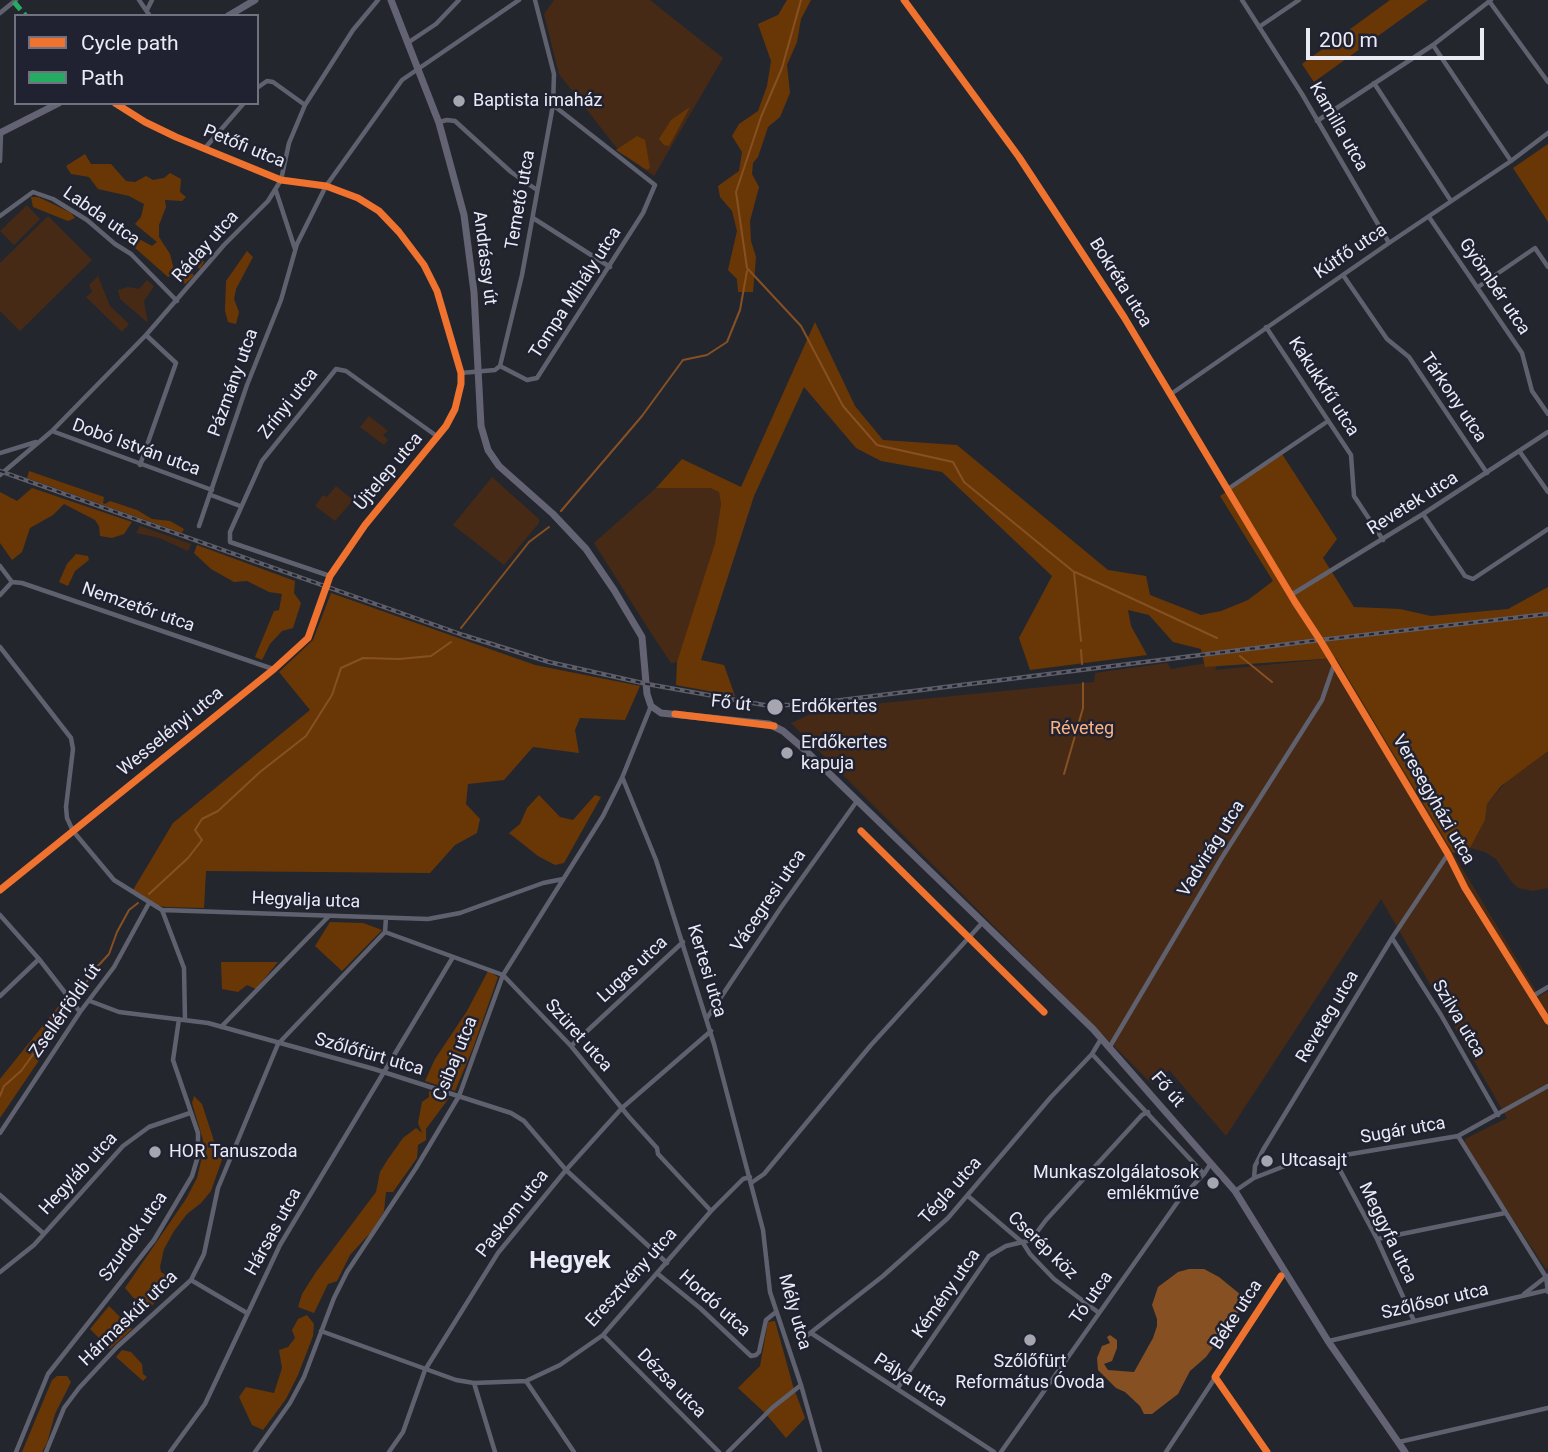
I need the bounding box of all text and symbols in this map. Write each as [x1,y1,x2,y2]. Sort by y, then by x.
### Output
legend [14,14,259,105]
scale bar [1310,14,1488,58]
text: 200 m [1319,28,1378,52]
text: Cycle path [81,31,179,55]
text: Path [81,66,124,90]
street label: Kamilla utca [1304,79,1372,175]
place label: Baptista imaház [473,90,602,112]
marker: Baptista imaház [451,93,467,109]
street label: Petőfi utca [200,121,288,173]
street label: Temető utca [502,149,540,251]
street label: Labda utca [58,183,144,251]
street label: Ráday utca [168,207,244,287]
street label: Andrássy út [468,210,500,306]
street label: Kútfő utca [1311,220,1391,284]
street label: Tompa Mihály utca [525,223,627,363]
street label: Bokréta utca [1084,234,1156,332]
street label: Gyömbér utca [1454,235,1534,339]
street label: Pázmány utca [204,326,264,440]
street label: Kakukkfű utca [1283,333,1363,441]
street label: Tárkony utca [1415,349,1491,447]
street label: Zrínyi utca [255,364,323,444]
street label: Dobó István utca [69,415,203,481]
street label: Újtelep utca [350,429,428,515]
street label: Revetek utca [1364,468,1462,540]
street label: Nemzetőr utca [79,579,197,637]
street label: Wesselényi utca [114,683,228,781]
street label: Fő út [710,691,752,717]
place label: Erdőkertes [791,696,877,718]
marker: Erdőkertes [765,697,785,717]
park label: Réveteg [1050,718,1114,740]
street label: Veresegyházi utca [1387,731,1479,869]
place label: Erdőkertes kapuja [801,732,887,774]
marker: Erdőkertes kapuja [779,745,795,761]
street label: Vadvirág utca [1174,797,1250,901]
street label: Vácegresi utca [727,846,811,956]
street label: Hegyalja utca [251,888,361,914]
street label: Kertesi utca [682,922,730,1020]
street label: Lugas utca [593,932,673,1008]
street label: Zsellérföldi út [26,960,106,1062]
street label: Reveteg utca [1292,967,1364,1067]
street label: Szilva utca [1427,976,1489,1062]
street label: Szüret utca [540,995,616,1077]
street label: Csibaj utca [429,1014,483,1104]
street label: Szőlőfürt utca [312,1029,426,1081]
street label: Fő út [1146,1068,1188,1112]
street label: Sugár utca [1359,1113,1447,1149]
street label: Hegyláb utca [35,1128,123,1220]
place label: HOR Tanuszoda [169,1141,297,1163]
marker: HOR Tanuszoda [147,1144,163,1160]
place label: Utcasajt [1281,1150,1347,1172]
street label: Tégla utca [915,1153,987,1229]
marker: Utcasajt [1259,1153,1275,1169]
place label: Munkaszolgálatosok emlékműve [1033,1162,1199,1204]
street label: Paskom utca [472,1166,554,1262]
marker: Munkaszolgálatosok emlékműve [1205,1175,1221,1191]
street label: Meggyfa utca [1353,1179,1421,1287]
street label: Hársas utca [241,1185,307,1279]
street label: Szurdok utca [95,1188,173,1286]
street label: Cserép köz [1003,1207,1081,1285]
street label: Eresztvény utca [582,1224,682,1332]
street label: Kémény utca [908,1245,986,1343]
district label: Hegyek [529,1248,611,1276]
street label: Hordó utca [674,1266,754,1342]
street label: Hármaskút utca [75,1267,183,1371]
street label: Tó utca [1066,1267,1118,1329]
street label: Mély utca [773,1272,815,1352]
street label: Béke utca [1206,1276,1268,1354]
street label: Szőlősor utca [1379,1279,1491,1325]
marker: Szőlőfürt Református Óvoda [1022,1332,1038,1348]
street label: Dézsa utca [632,1345,710,1423]
street label: Pálya utca [869,1349,951,1413]
place label: Szőlőfürt Református Óvoda [955,1351,1105,1394]

